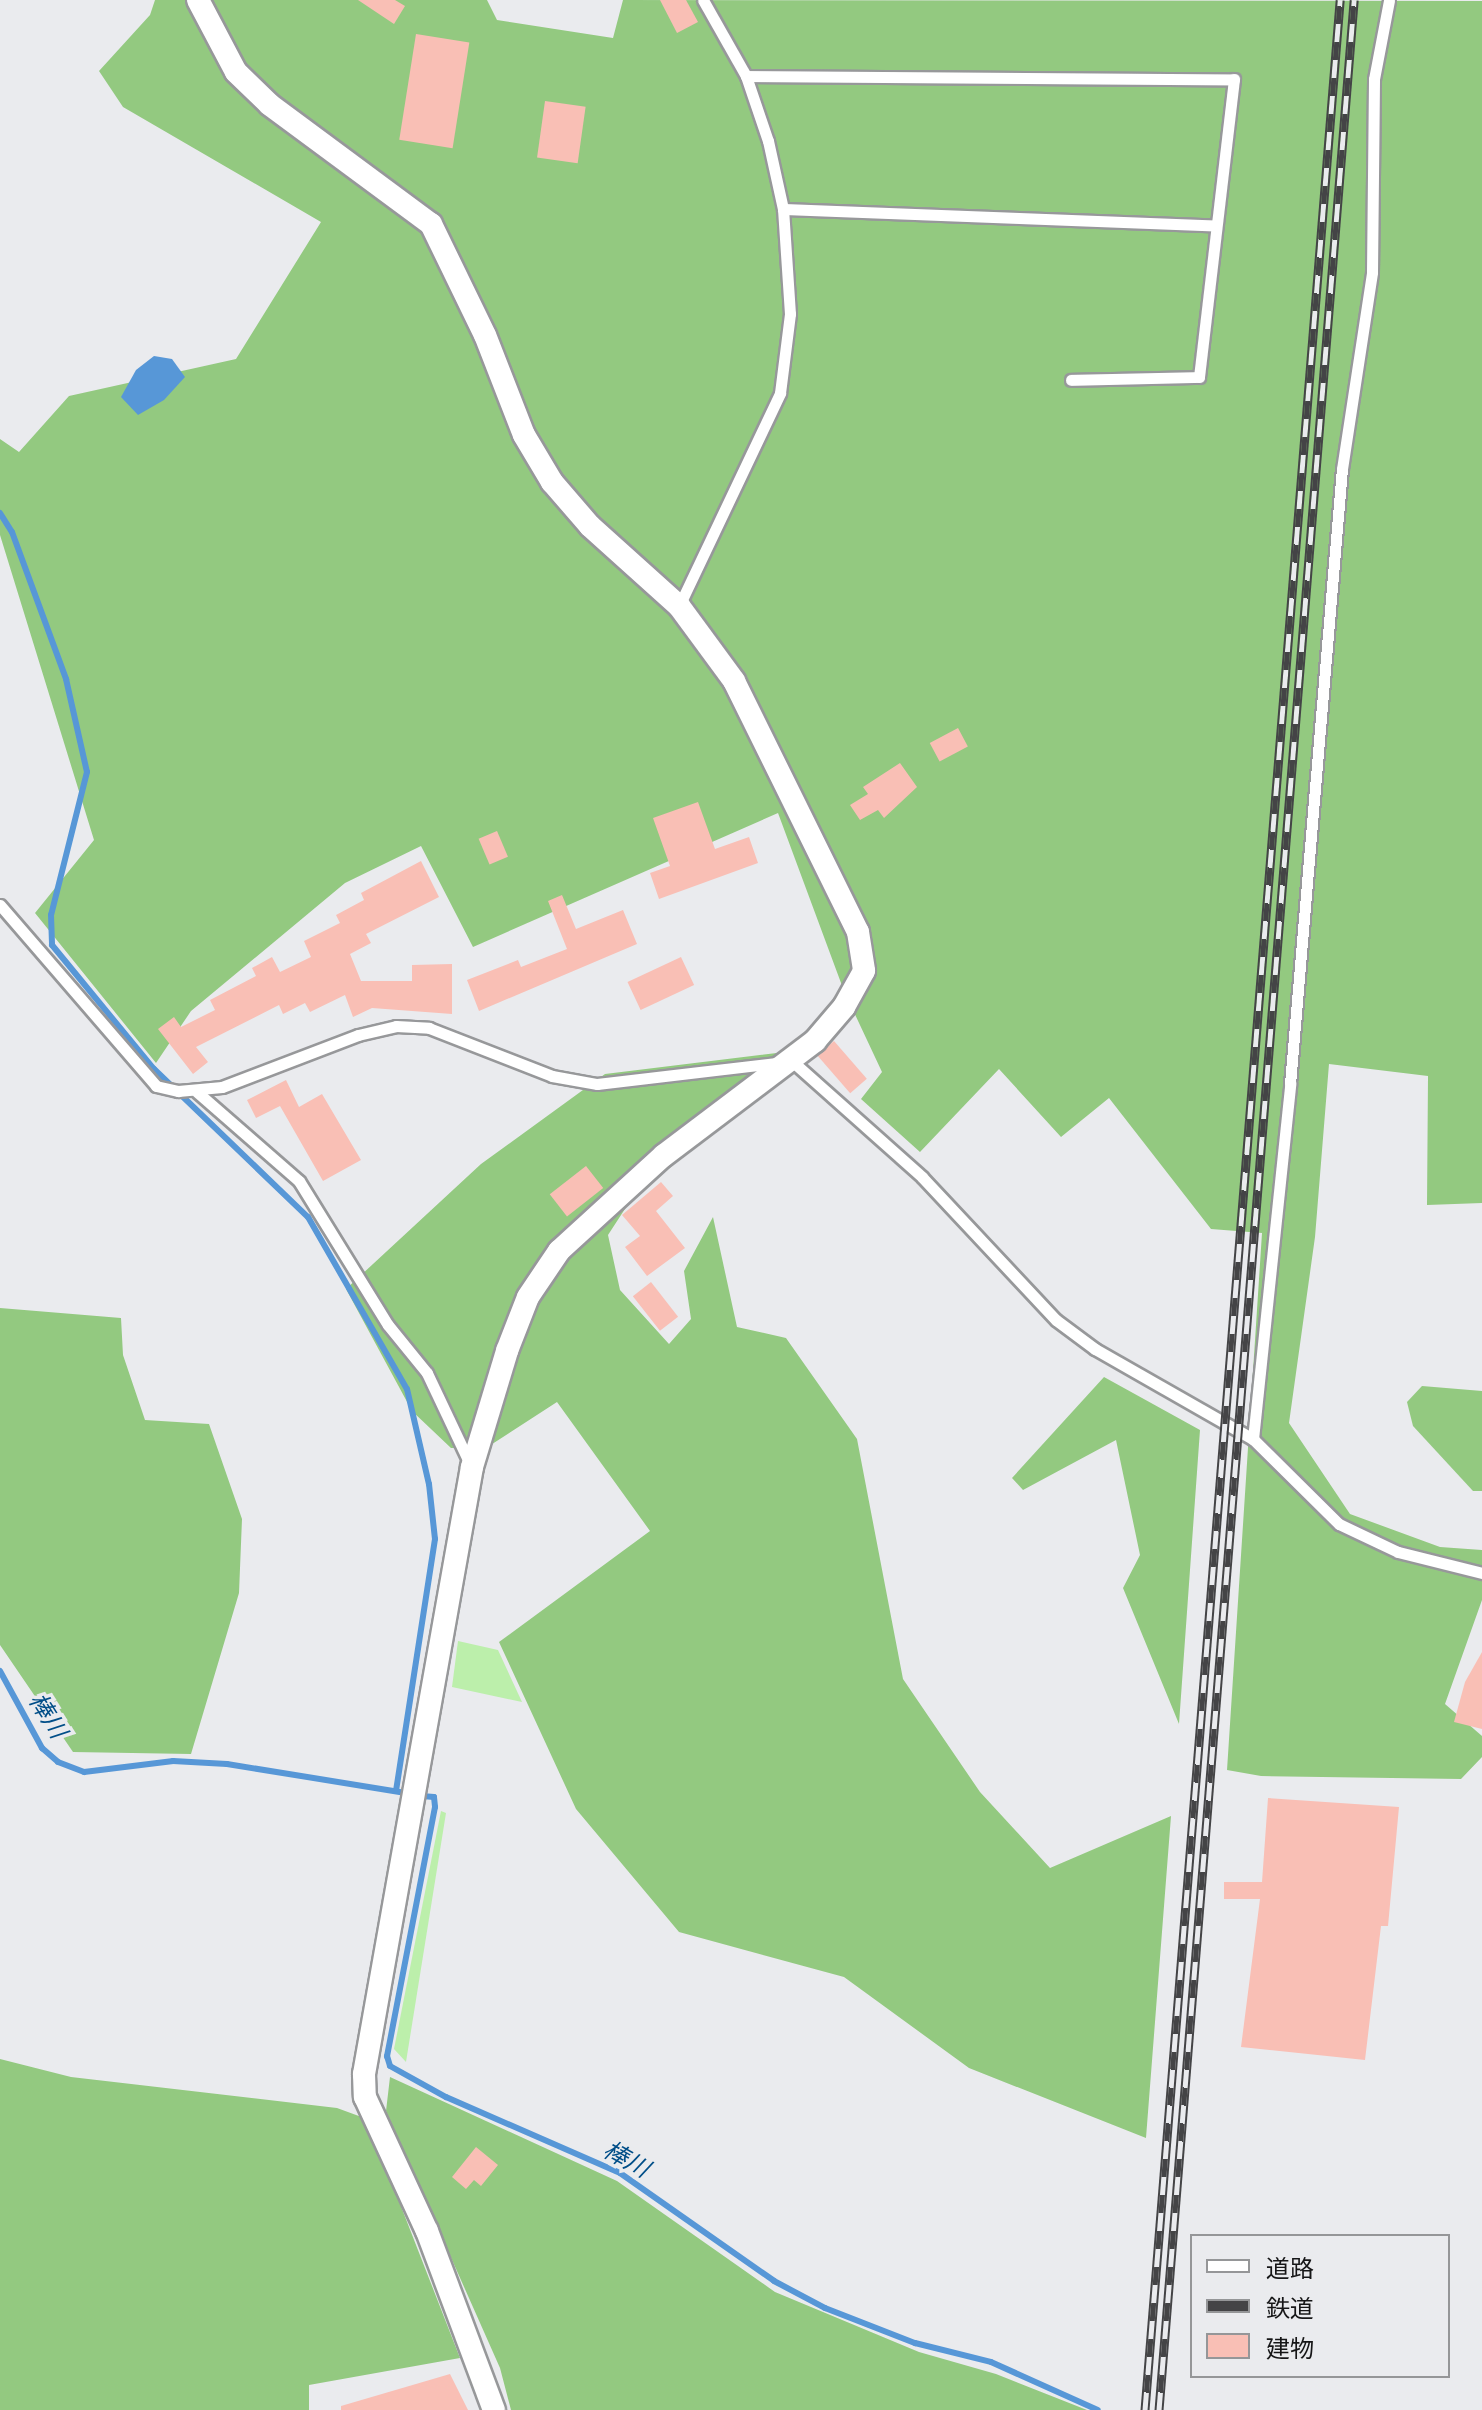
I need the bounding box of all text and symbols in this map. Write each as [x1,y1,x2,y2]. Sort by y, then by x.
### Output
water label: 棒川 [22,1688,72,1744]
water label: 棒川 [598,2136,654,2184]
legend [1190,2234,1450,2378]
text: 道路 [1266,2255,1314,2283]
text: 鉄道 [1266,2295,1314,2323]
text: 建物 [1266,2335,1314,2363]

